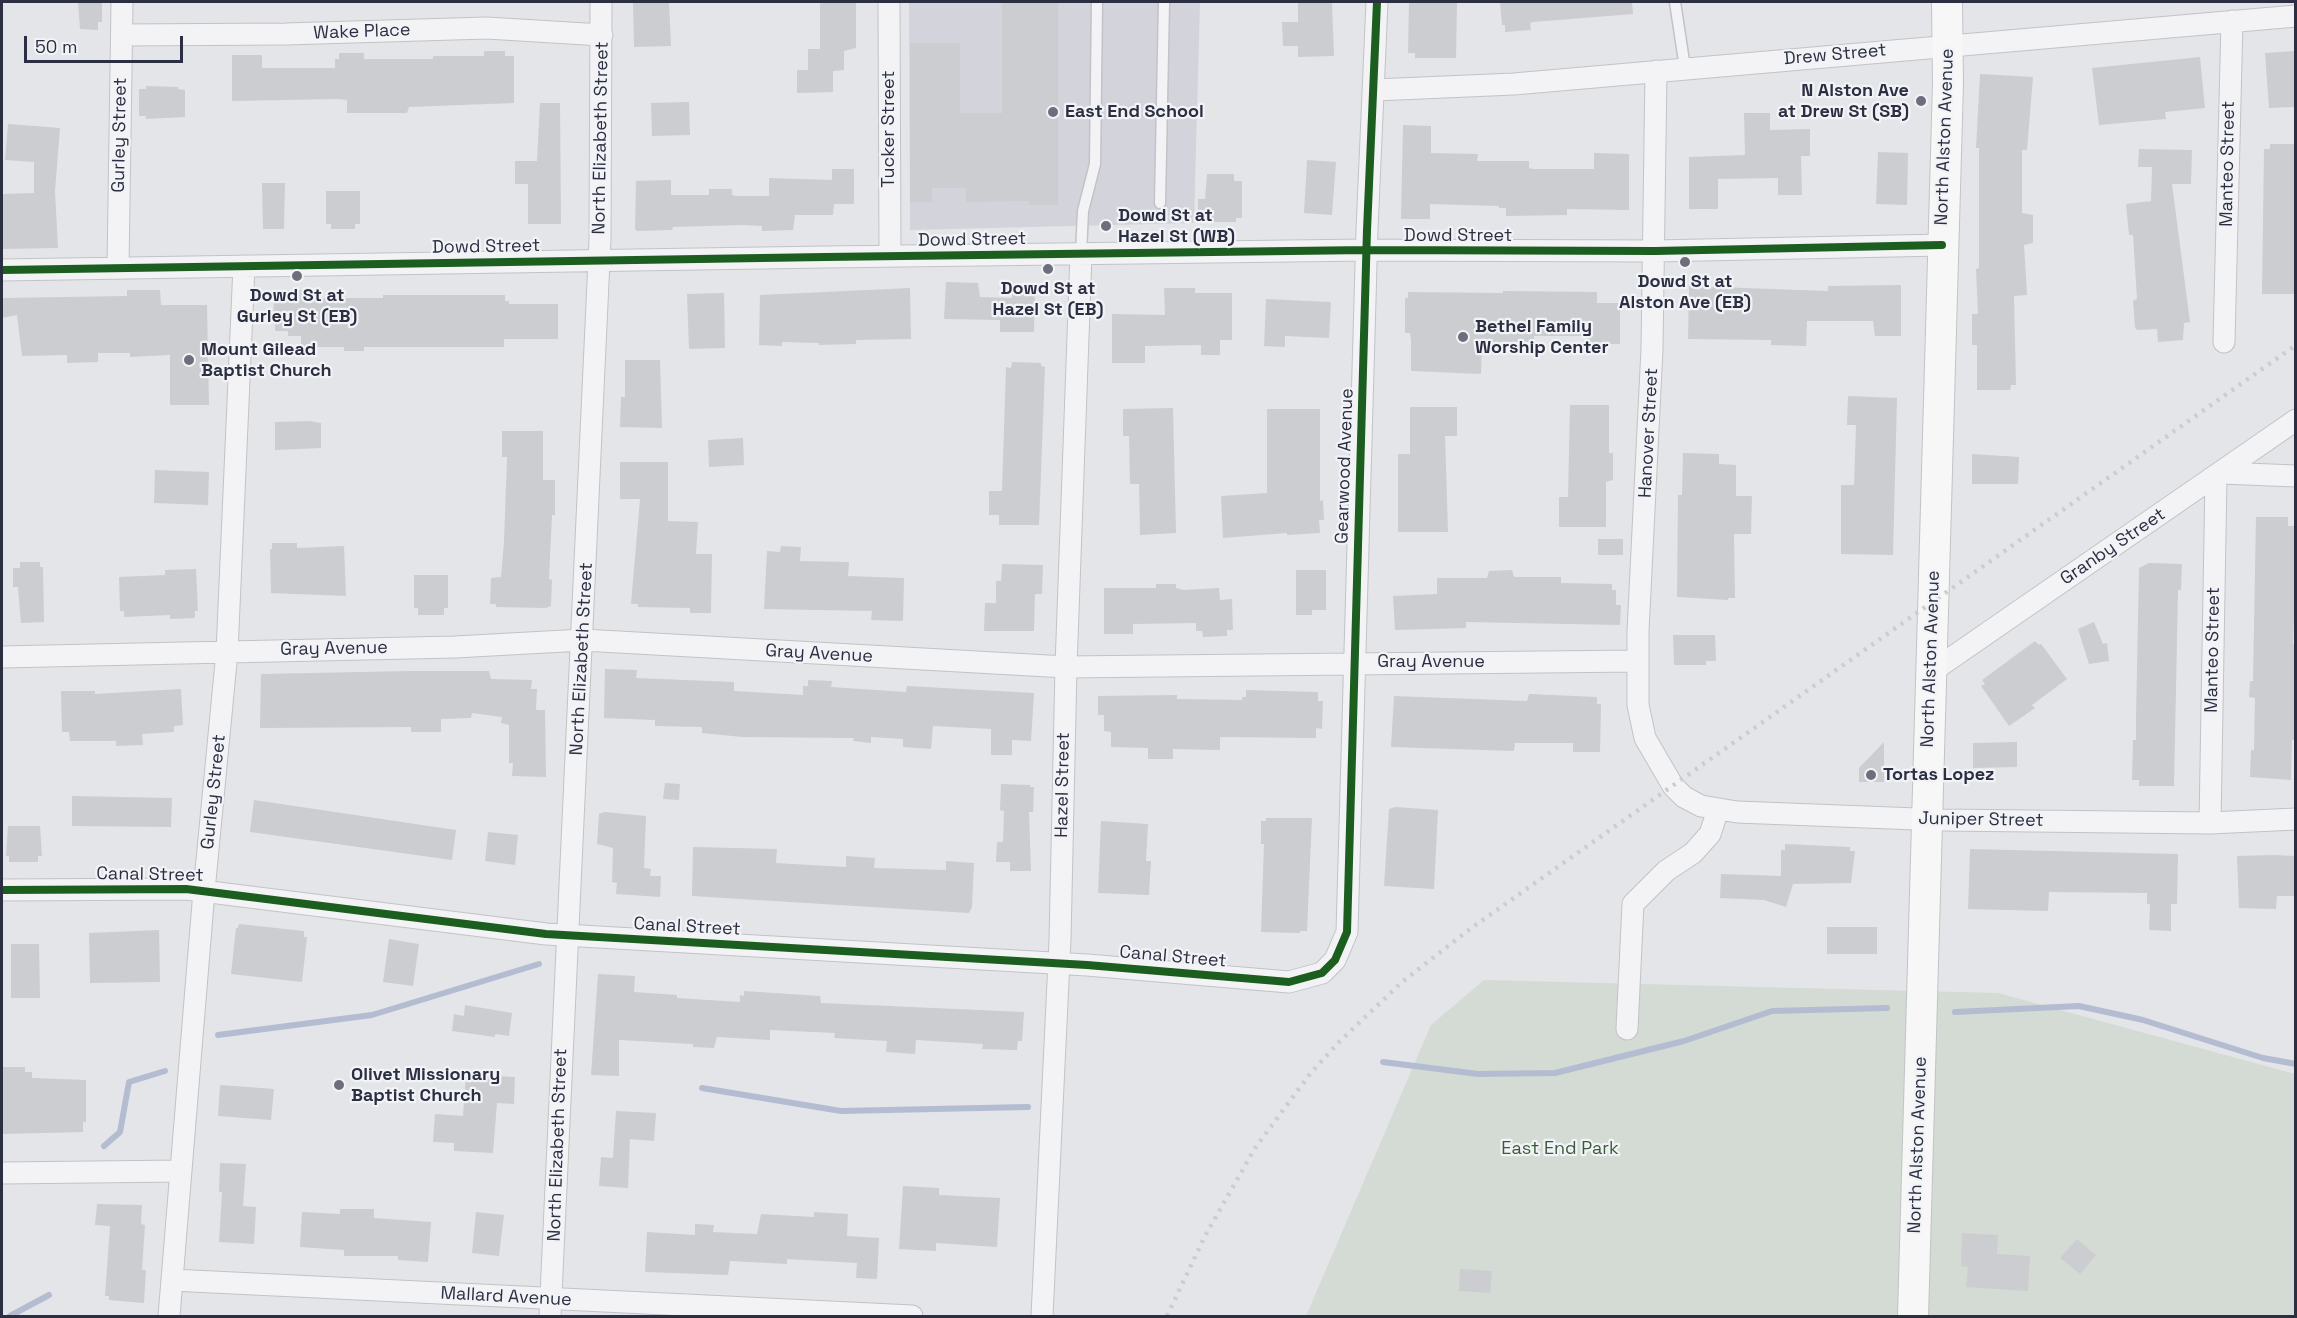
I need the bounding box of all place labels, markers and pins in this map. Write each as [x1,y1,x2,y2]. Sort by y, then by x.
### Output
place label: N Alston Ave at Drew St (SB) [1778,80,1909,122]
marker: N Alston Ave at Drew St (SB) [1914,94,1928,108]
place label: East End School [1065,101,1204,123]
marker: East End School [1046,105,1060,119]
place label: Dowd St at Hazel St (WB) [1118,205,1235,248]
marker: Dowd St at Hazel St (WB) [1099,219,1113,233]
marker: Dowd St at Alston Ave (EB) [1678,255,1692,269]
marker: Dowd St at Hazel St (EB) [1041,262,1055,276]
marker: Dowd St at Gurley St (EB) [290,269,304,283]
place label: Dowd St at Alston Ave (EB) [1619,271,1751,314]
place label: Dowd St at Hazel St (EB) [993,278,1103,320]
place label: Dowd St at Gurley St (EB) [237,285,357,328]
place label: Bethel Family Worship Center [1475,316,1609,358]
marker: Bethel Family Worship Center [1456,330,1470,344]
place label: Mount Gilead Baptist Church [201,339,332,382]
marker: Mount Gilead Baptist Church [182,353,196,367]
place label: Tortas Lopez [1883,764,1994,786]
marker: Tortas Lopez [1864,768,1878,782]
place label: Olivet Missionary Baptist Church [351,1064,500,1106]
marker: Olivet Missionary Baptist Church [332,1078,346,1092]

